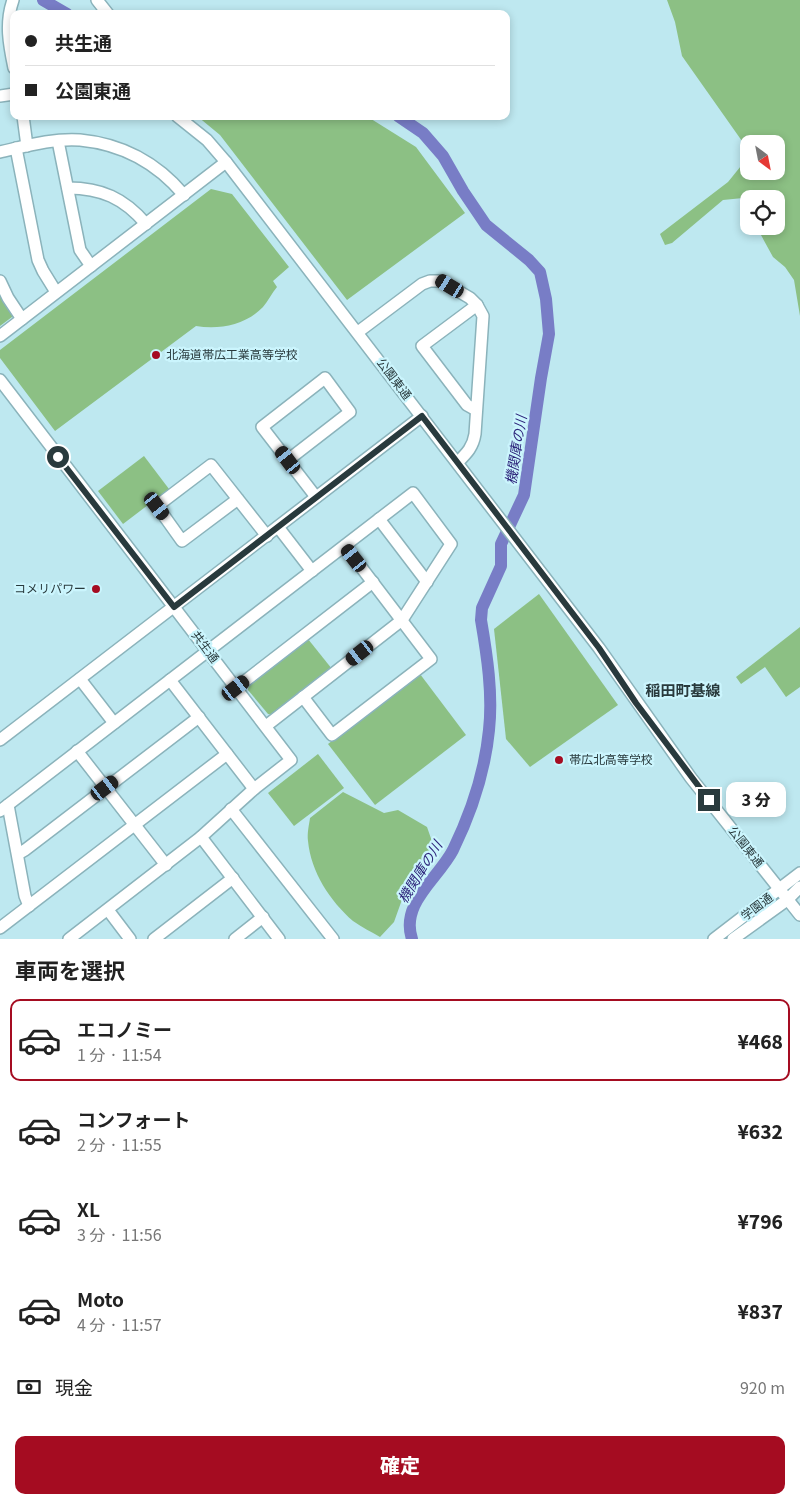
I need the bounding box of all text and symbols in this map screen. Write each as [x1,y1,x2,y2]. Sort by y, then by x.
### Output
text: 共生通 [55,28,112,55]
text: 公園東通 [55,76,131,103]
north arrow [740,135,785,180]
map controls [740,135,785,235]
button: locate [740,190,785,235]
car [433,272,466,300]
place label: 北海道帯広工業高等学校 [166,345,298,362]
marker: 北海道帯広工業高等学校 [150,349,162,361]
street label: 公園東通 [374,354,416,402]
water label: 機関庫の川 [500,412,531,486]
car [272,444,303,476]
route start [47,446,69,468]
car [141,490,172,522]
car [338,542,369,574]
place label: コメリパワー [14,579,86,596]
marker: コメリパワー [90,583,102,595]
street label: 共生通 [189,627,224,666]
car [343,638,376,668]
car [219,673,252,703]
district label: 稲田町基線 [645,679,721,700]
place label: 帯広北高等学校 [569,750,653,767]
marker: 帯広北高等学校 [553,754,565,766]
car [88,773,121,803]
callout: 3 分 [726,782,786,818]
text: 3 分 [741,787,771,811]
route end [698,789,720,811]
street label: 公園東通 [726,822,769,870]
water label: 機関庫の川 [392,835,447,906]
street label: 学園通 [737,888,776,923]
text: 車両を選択 [15,953,125,985]
text: エコノミー [77,1015,172,1042]
icon: car [17,1018,62,1063]
text: ¥468 [737,1027,783,1054]
text: 1 分 · 11:54 [77,1042,162,1066]
text: コンフォート [77,1105,190,1132]
icon: car [17,1108,62,1153]
text: ¥632 [737,1117,783,1144]
text: 2 分 · 11:55 [77,1132,162,1156]
text: XL [77,1195,100,1222]
icon: car [17,1198,62,1243]
text: ¥796 [737,1207,783,1234]
text: 3 分 · 11:56 [77,1222,162,1246]
text: Moto [77,1285,124,1312]
icon: car [17,1288,62,1333]
text: ¥837 [737,1297,783,1324]
text: 4 分 · 11:57 [77,1312,162,1336]
icon: cash [15,1373,43,1401]
text: 現金 [55,1373,93,1400]
text: 920 m [740,1375,785,1399]
button: 確定 [15,1436,785,1494]

